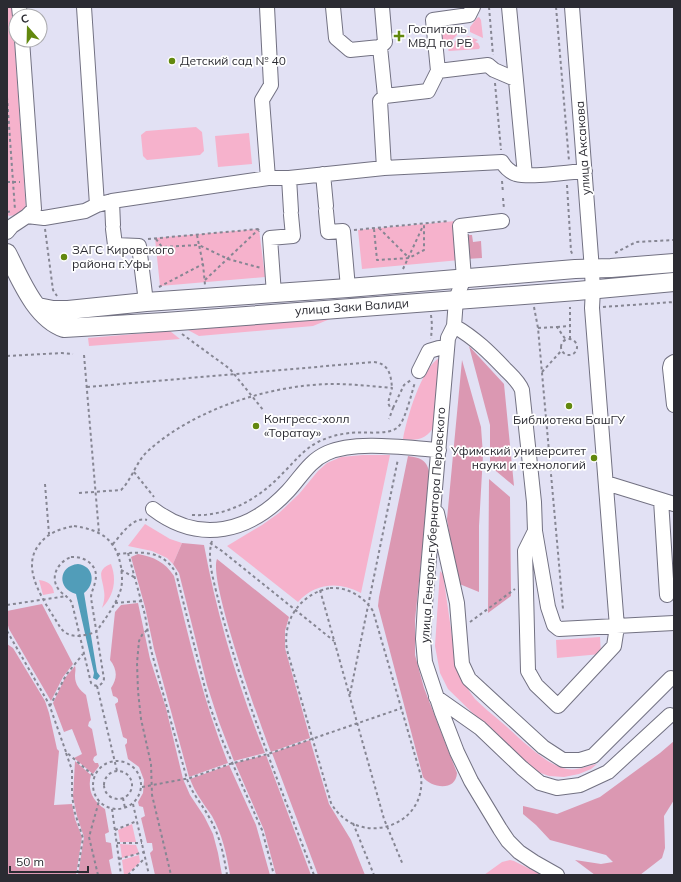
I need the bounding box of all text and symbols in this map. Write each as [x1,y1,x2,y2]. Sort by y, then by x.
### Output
north arrow [8,8,48,48]
text: С [19,11,31,26]
place label: Госпиталь МВД по РБ [408,21,472,50]
marker: Госпиталь МВД по РБ [393,30,405,42]
place label: Детский сад № 40 [180,53,286,68]
marker: Детский сад № 40 [167,56,177,66]
street label: улица Аксакова [572,101,593,196]
place label: ЗАГС Кировского района г.Уфы [72,242,174,271]
marker: ЗАГС Кировского района г.Уфы [59,252,69,262]
street label: улица Заки Валиди [295,295,409,318]
marker: Библиотека БашГУ [564,401,574,411]
street label: улица Генерал-губернатора Перовского [417,406,448,644]
place label: Конгресс-холл «Торатау» [264,411,350,440]
place label: Библиотека БашГУ [513,412,625,427]
marker: Конгресс-холл «Торатау» [251,421,261,431]
place label: Уфимский университет науки и технологий [450,443,587,472]
marker: Уфимский университет науки и технологий [589,453,599,463]
scale bar [10,848,88,874]
text: 50 m [16,854,44,869]

